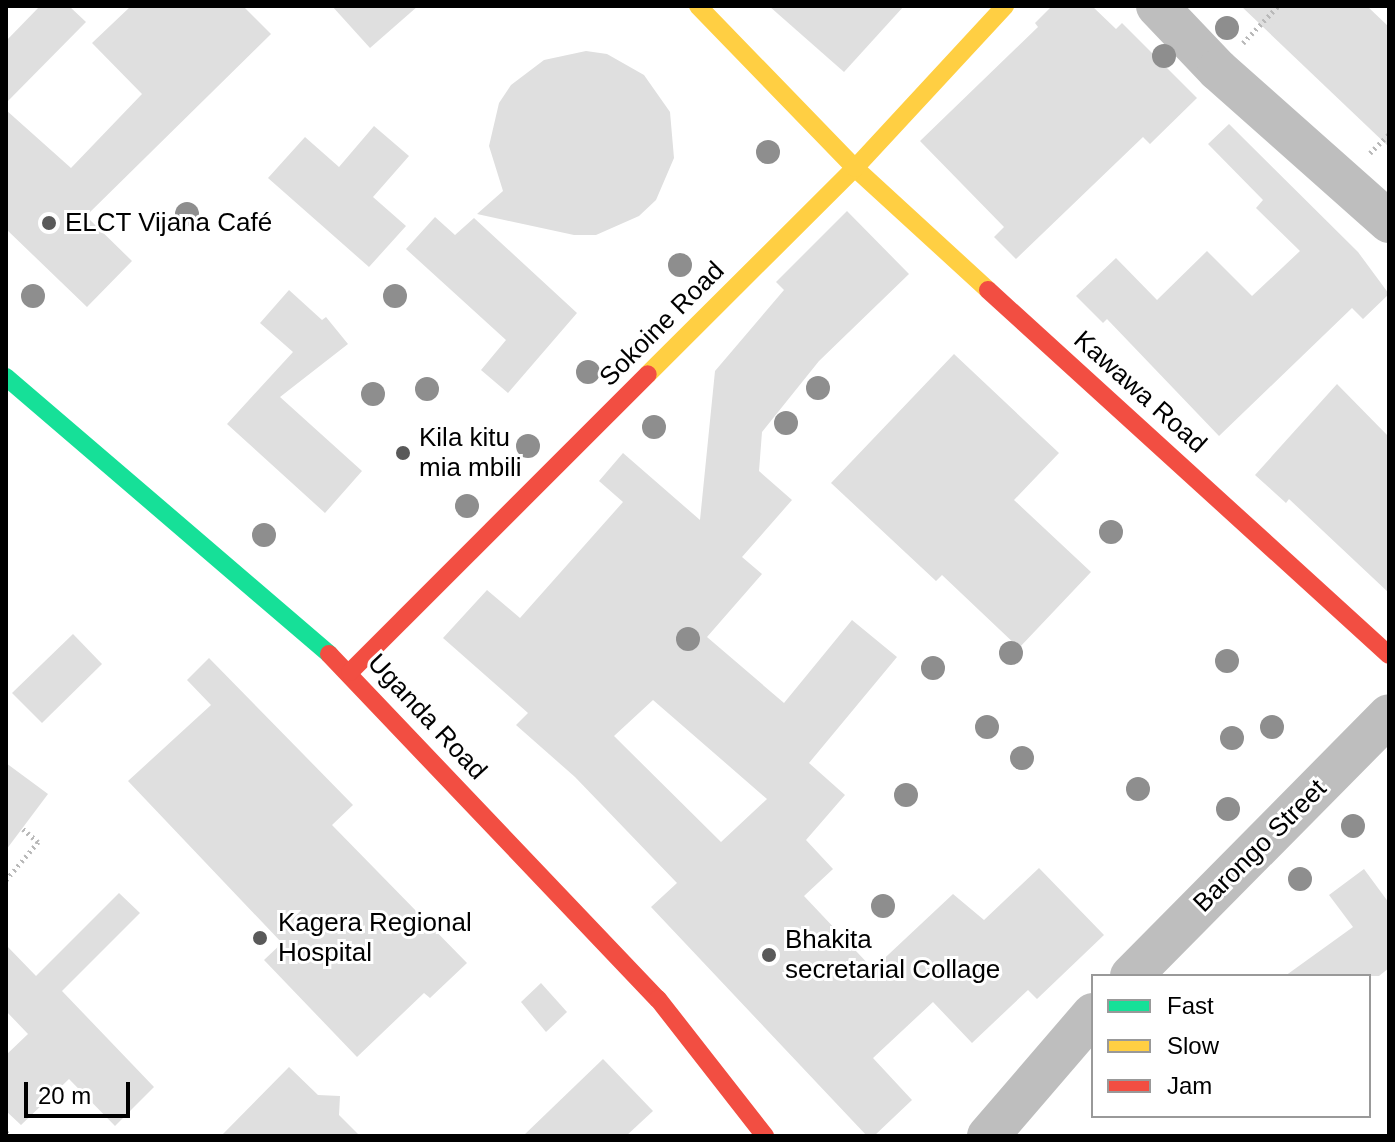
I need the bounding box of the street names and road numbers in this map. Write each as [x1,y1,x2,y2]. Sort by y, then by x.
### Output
street label: Sokoine Road [593,255,731,393]
street label: Kawawa Road [1067,324,1213,460]
street label: Uganda Road [361,648,493,786]
street label: Barongo Street [1187,773,1333,919]

